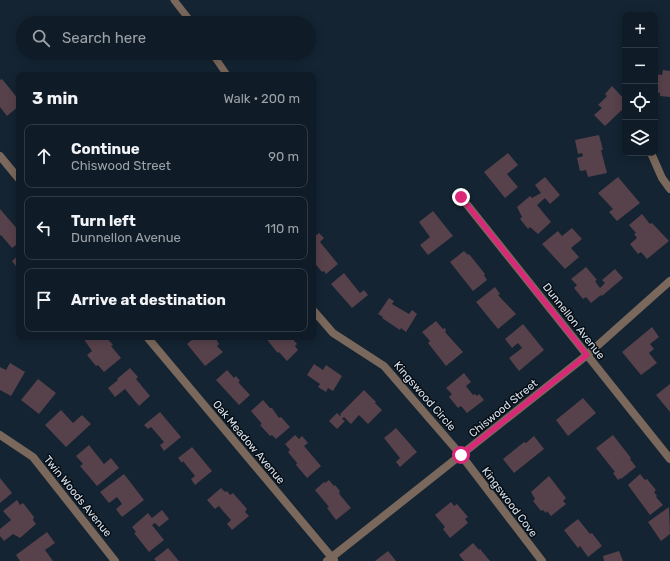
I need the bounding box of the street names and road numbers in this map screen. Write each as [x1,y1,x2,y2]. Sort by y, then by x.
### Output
street label: Dunnellon Avenue [540,281,607,362]
street label: Kingswood Circle [391,359,458,434]
street label: Chiswood Street [466,376,541,440]
street label: Oak Meadow Avenue [210,398,287,487]
street label: Twin Woods Avenue [41,453,114,539]
street label: Kingswood Cove [479,465,540,540]

